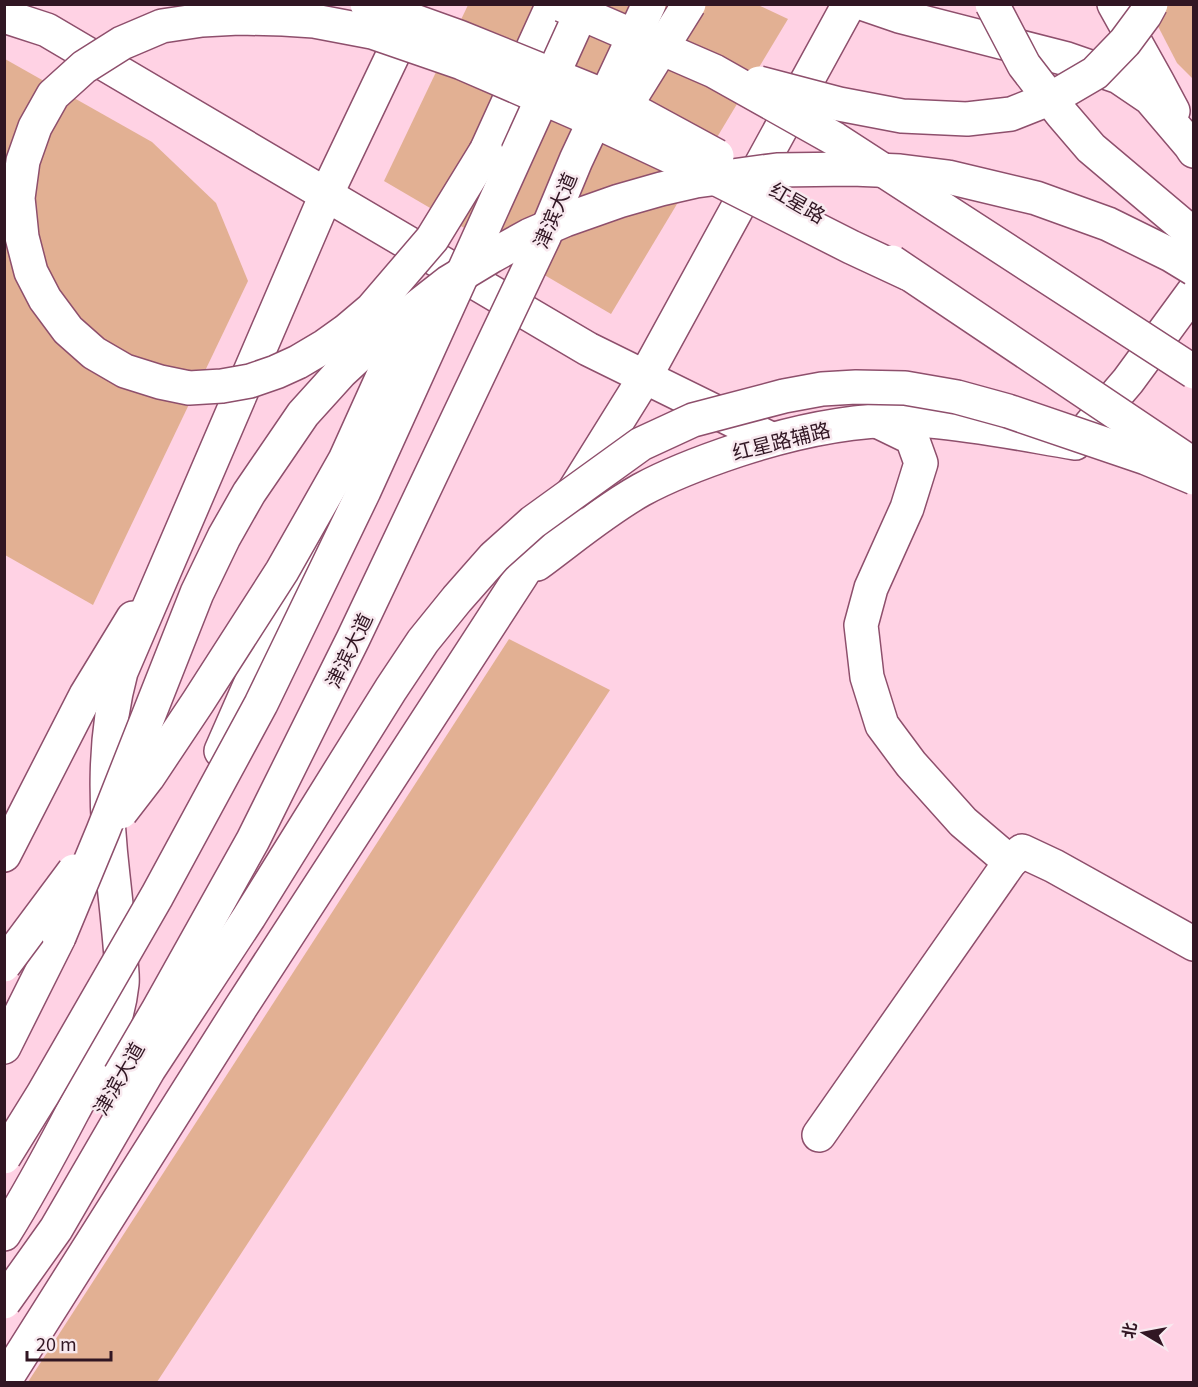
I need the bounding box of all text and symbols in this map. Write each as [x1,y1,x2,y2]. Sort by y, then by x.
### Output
street label: 津滨大道 [525,168,583,252]
street label: 红星路 [765,174,831,230]
street label: 红星路辅路 [729,414,833,466]
street label: 津滨大道 [317,608,379,692]
street label: 津滨大道 [85,1036,151,1120]
north arrow [1114,1303,1174,1363]
text: 北 [1115,1320,1141,1340]
scale bar [27,1324,111,1362]
text: 20 m [36,1330,77,1356]

